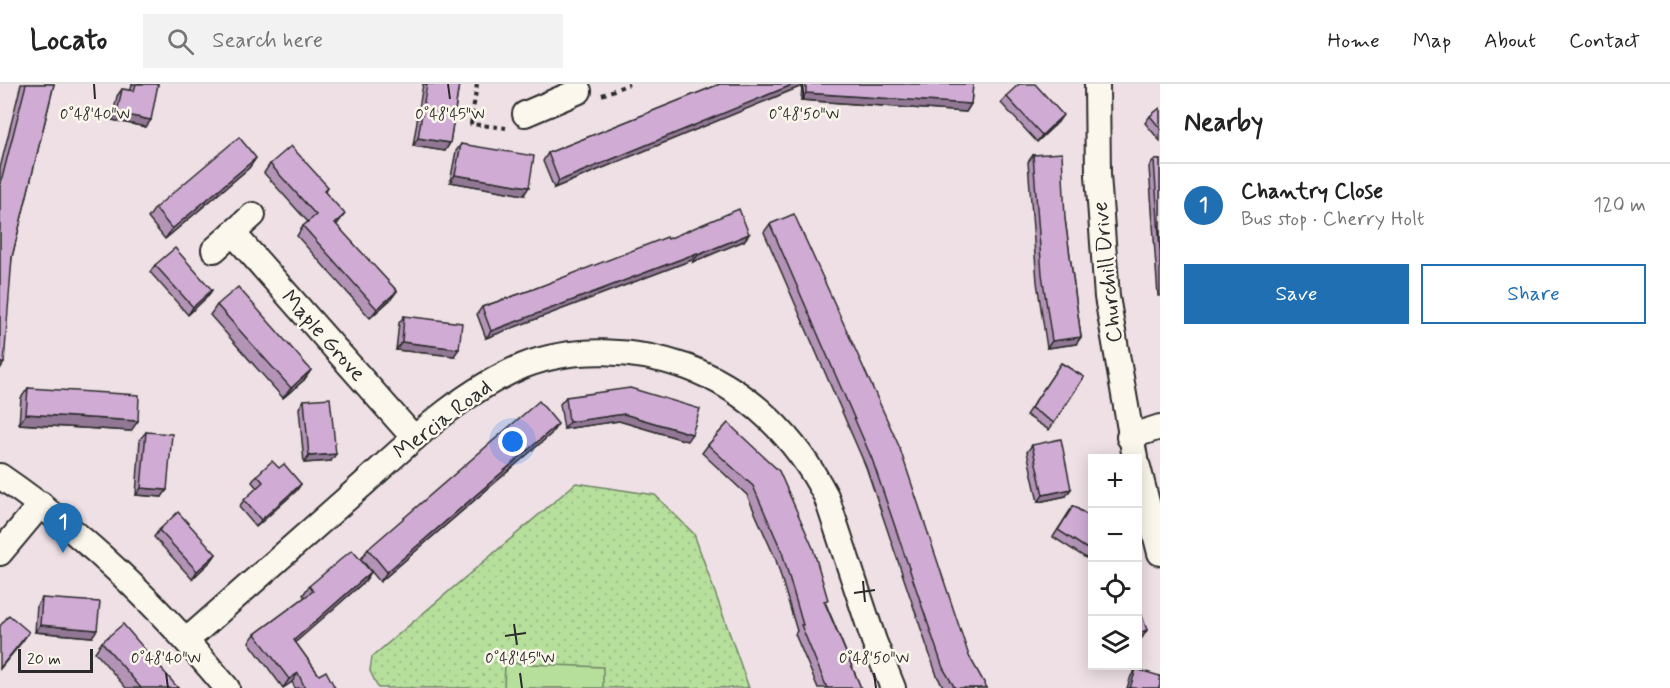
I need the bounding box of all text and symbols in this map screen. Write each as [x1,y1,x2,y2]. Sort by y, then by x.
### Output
search box [143,14,563,68]
text: Locato [30,23,107,60]
icon: search [164,25,197,58]
text: Search here [212,27,323,55]
text: Home [1328,27,1380,55]
text: Map [1413,27,1451,55]
text: About [1484,27,1536,55]
text: Contact [1569,27,1640,55]
text: 0°48'40"W [60,105,130,125]
text: 0°48'45"W [415,105,485,125]
text: 0°48'50"W [769,105,839,125]
text: Nearby [1184,106,1263,140]
text: Chantry Close [1241,178,1383,206]
text: 1 [1199,192,1208,219]
text: 120 m [1593,192,1646,219]
street label: Churchill Drive [1087,200,1129,344]
text: Bus stop · Cherry Holt [1241,206,1424,233]
button: Save [1184,264,1409,324]
button: Share [1421,264,1646,324]
street label: Maple Grove [275,284,371,388]
street label: Mercia Road [388,374,498,466]
your location [498,427,527,456]
map controls [1088,454,1142,670]
button: + [1088,454,1142,508]
pin: 1 [44,504,82,553]
button: − [1088,508,1142,562]
button: locate [1088,562,1142,616]
button: layers [1088,616,1142,670]
scale bar [18,646,93,674]
text: 20 m [27,649,61,670]
text: 0°48'40"W [131,649,201,669]
text: 0°48'45"W [485,649,555,669]
text: 0°48'50"W [839,649,909,669]

